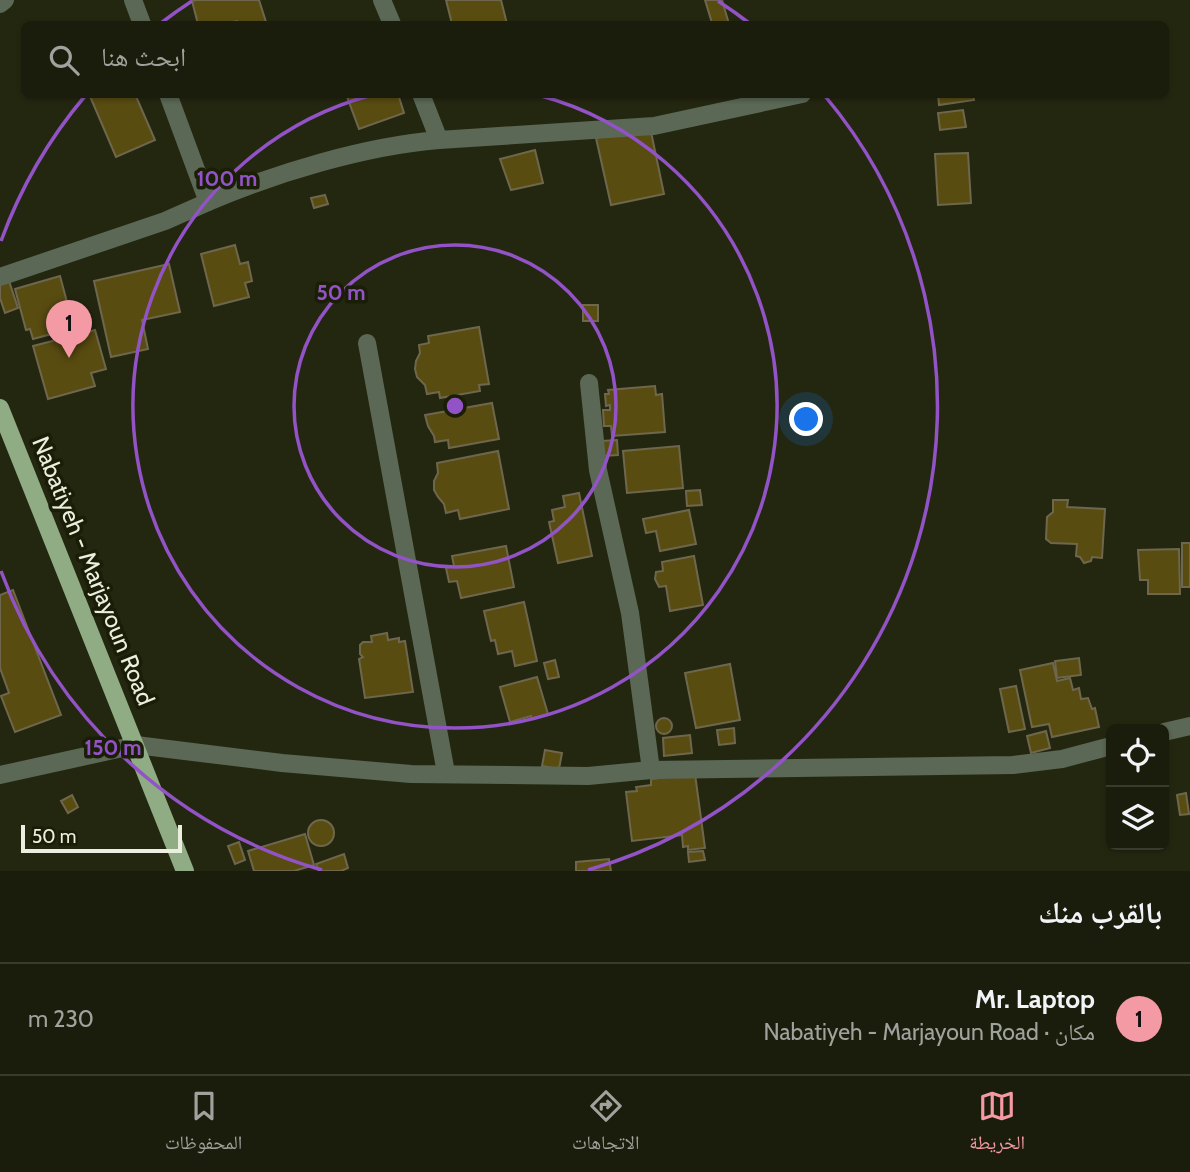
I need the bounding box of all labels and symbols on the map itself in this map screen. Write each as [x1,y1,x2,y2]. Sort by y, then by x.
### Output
text: 100 m [197,166,257,191]
text: 50 m [316,280,366,305]
pin: 1 [46,300,92,358]
centre of rings [443,394,467,418]
your location [789,402,823,436]
street label: Nabatiyeh - Marjayoun Road [26,432,161,709]
text: 150 m [85,735,141,760]
scale bar [21,822,182,854]

